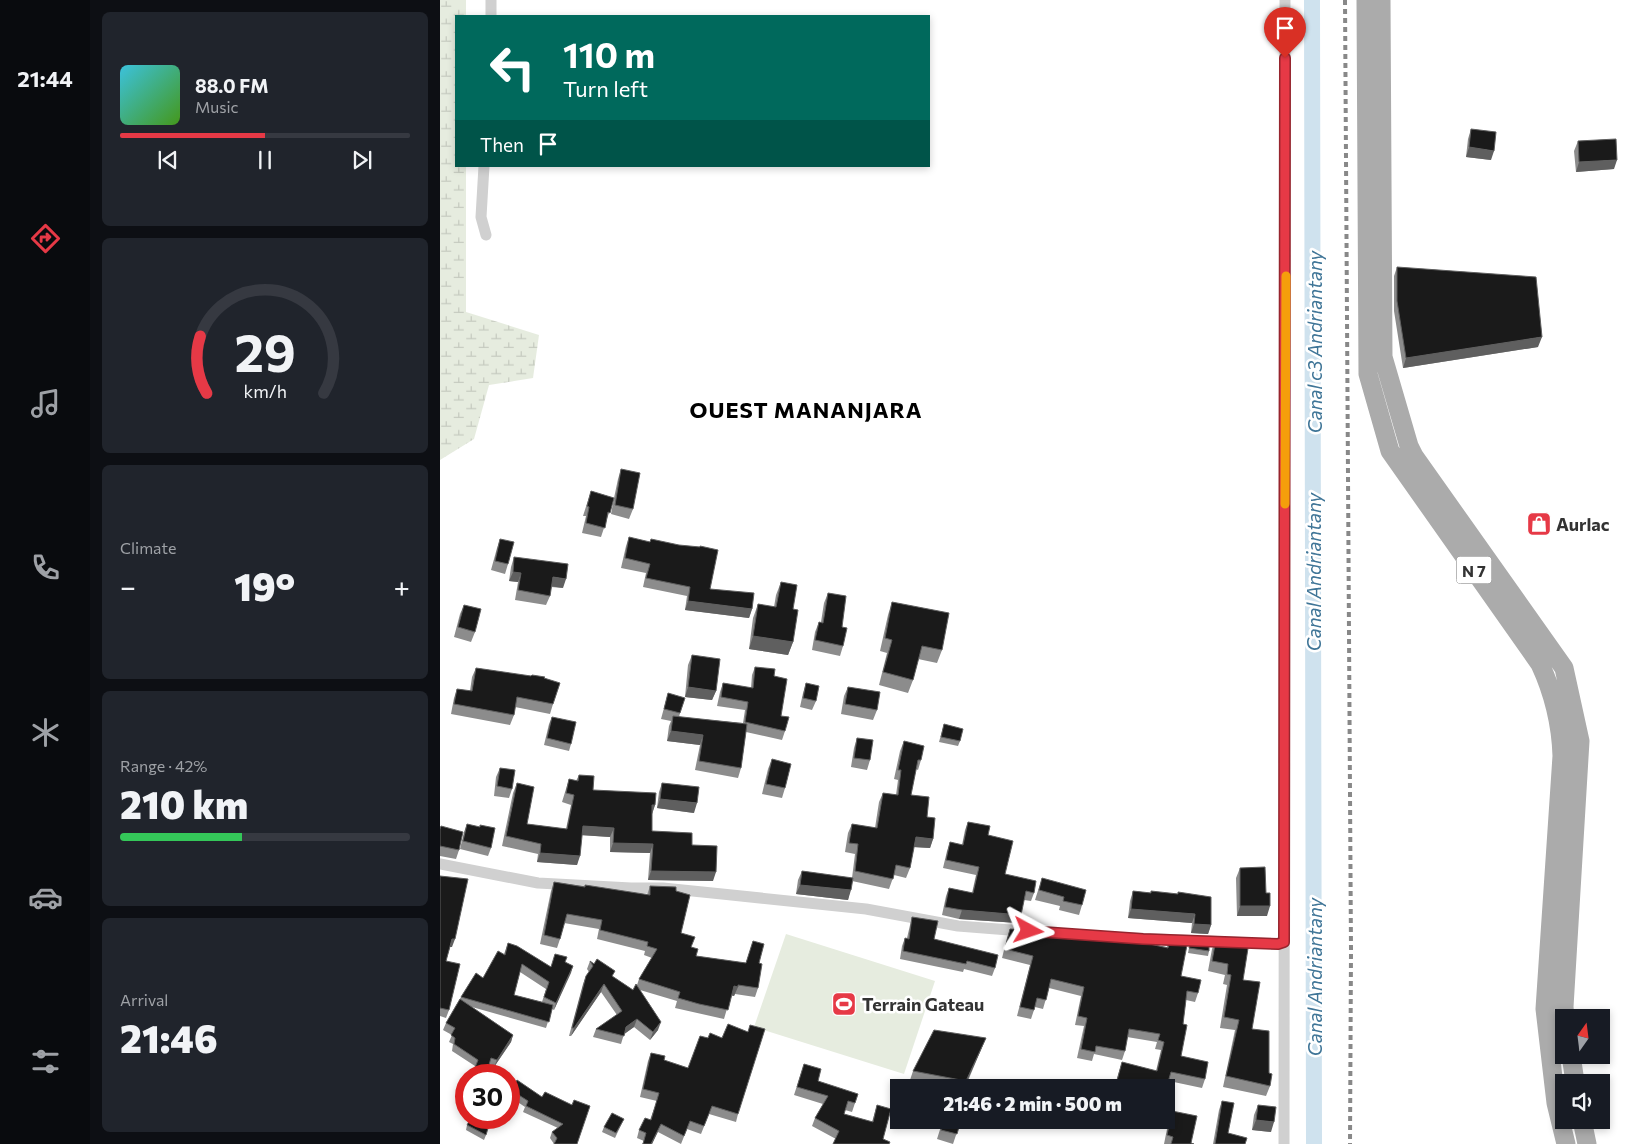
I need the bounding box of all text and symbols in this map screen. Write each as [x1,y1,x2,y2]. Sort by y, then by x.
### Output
pin [1264,7,1306,58]
icon: arrive [1271,14,1299,42]
text: 110 m [563,32,655,75]
icon: left [480,35,545,100]
text: 21:44 [17,65,73,92]
text: 88.0 FM [195,74,269,97]
text: Turn left [563,75,648,102]
text: Music [195,97,239,116]
icon: arrive [534,130,562,158]
text: Then [480,133,524,156]
icon: previous [154,146,182,174]
icon: pause [251,146,279,174]
icon: next [348,146,376,174]
icon: directions [28,221,63,256]
water label: Canal c3 Andriantany [1303,250,1326,433]
text: 29 [234,319,296,383]
text: km/h [243,380,287,402]
icon: music [28,386,63,421]
district label: OUEST MANANJARA [690,396,922,423]
water label: Canal Andriantany [1302,492,1325,651]
shop icon: Aurlac [1526,511,1552,537]
place label: Aurlac [1556,513,1610,535]
text: Climate [120,538,176,557]
icon: phone [28,550,63,585]
road number: N 7 [1456,556,1492,584]
text: 19° [234,562,295,609]
text: − [120,569,136,603]
text: + [394,569,410,603]
icon: climate [28,715,63,750]
text: Range · 42% [120,756,207,775]
text: 210 km [120,780,248,827]
icon: car [28,880,63,915]
water label: Canal Andriantany [1303,897,1326,1056]
position arrow [1002,904,1054,956]
text: Arrival [120,990,168,1009]
sports icon: Terrain Gateau [831,991,857,1017]
place label: Terrain Gateau [862,993,984,1015]
north arrow [1555,1009,1610,1064]
map controls [1555,1009,1610,1129]
text: 21:46 [120,1014,218,1061]
icon: filters [28,1044,63,1079]
speed limit sign: 30 [455,1064,520,1129]
button: sound [1555,1074,1610,1129]
text: 21:46 · 2 min · 500 m [943,1092,1122,1115]

